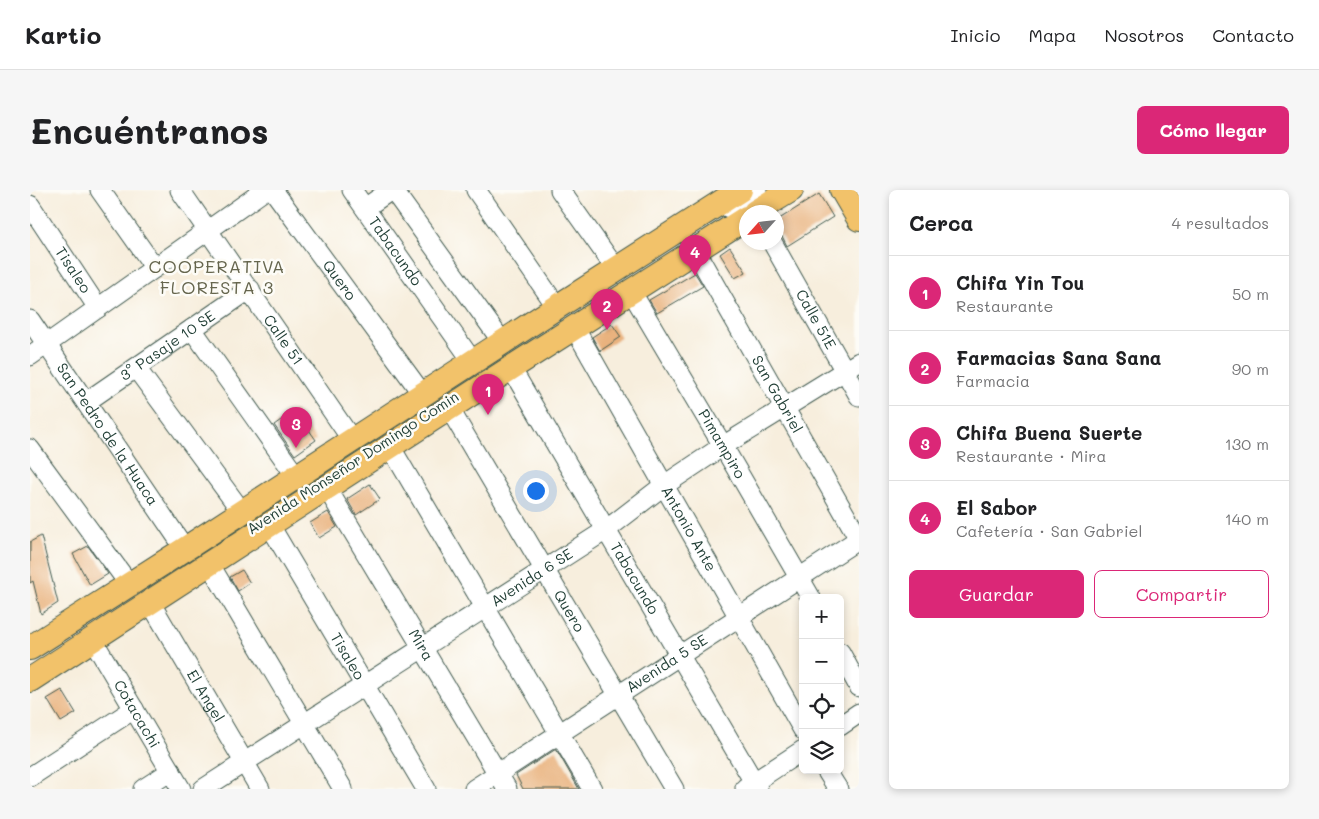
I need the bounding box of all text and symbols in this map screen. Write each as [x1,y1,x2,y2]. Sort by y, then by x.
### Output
text: Kartio [25,19,101,50]
text: Inicio [950,23,1001,47]
text: Mapa [1029,23,1076,47]
text: Nosotros [1104,23,1184,47]
text: Contacto [1212,23,1294,47]
button: Cómo llegar [1137,106,1289,154]
text: Encuéntranos [30,107,269,153]
north arrow [739,205,784,250]
text: Cerca [909,209,974,236]
street label: Tabacundo [365,212,427,289]
text: 4 resultados [1172,212,1269,233]
pin: 4 [679,235,711,276]
street label: Tisaleo [51,243,96,297]
district label: COOPERATIVA FLORESTA 3 [149,254,285,299]
street label: Quero [318,255,362,304]
text: Chifa Yin Tou [956,270,1084,295]
text: 1 [921,283,929,304]
text: 50 m [1232,283,1269,304]
street label: Calle 51E [792,285,842,353]
pin: 2 [591,289,623,330]
text: Restaurante [956,295,1054,316]
street label: 3° Pasaje 10 SE [115,305,219,385]
street label: Calle 51 [260,310,308,369]
text: Farmacias Sana Sana [956,345,1161,370]
street label: San Gabriel [748,351,808,436]
street label: San Pedro de la Huaca [53,358,164,509]
text: 2 [921,358,929,379]
text: 90 m [1232,358,1269,379]
text: Farmacia [956,370,1030,391]
pin: 1 [472,374,504,415]
street label: Avenida Monseñor Domingo Comin [243,386,462,538]
street label: Pimampiro [694,405,751,482]
pin: 3 [280,407,312,448]
text: Chifa Buena Suerte [956,420,1142,445]
text: 3 [920,433,930,454]
text: 130 m [1225,433,1269,454]
text: Restaurante · Mira [956,445,1106,466]
your location [523,478,549,504]
street label: Antonio Ante [657,482,722,575]
text: El Sabor [956,495,1037,520]
text: 4 [920,508,930,529]
text: 140 m [1225,508,1269,529]
text: Cafetería · San Gabriel [956,520,1143,541]
street label: Tabacundo [606,538,664,618]
street label: Avenida 6 SE [487,543,577,610]
button: Guardar [909,570,1084,618]
button: Compartir [1094,570,1269,618]
street label: Quero [550,586,590,636]
map controls [799,594,844,774]
button: + [799,594,844,639]
street label: Mira [404,625,439,664]
street label: Tisaleo [327,629,370,683]
street label: Avenida 5 SE [622,629,711,697]
button: − [799,639,844,684]
street label: El Angel [183,666,229,725]
street label: Cotacachi [110,676,165,751]
button: locate [799,684,844,729]
button: layers [799,729,844,774]

